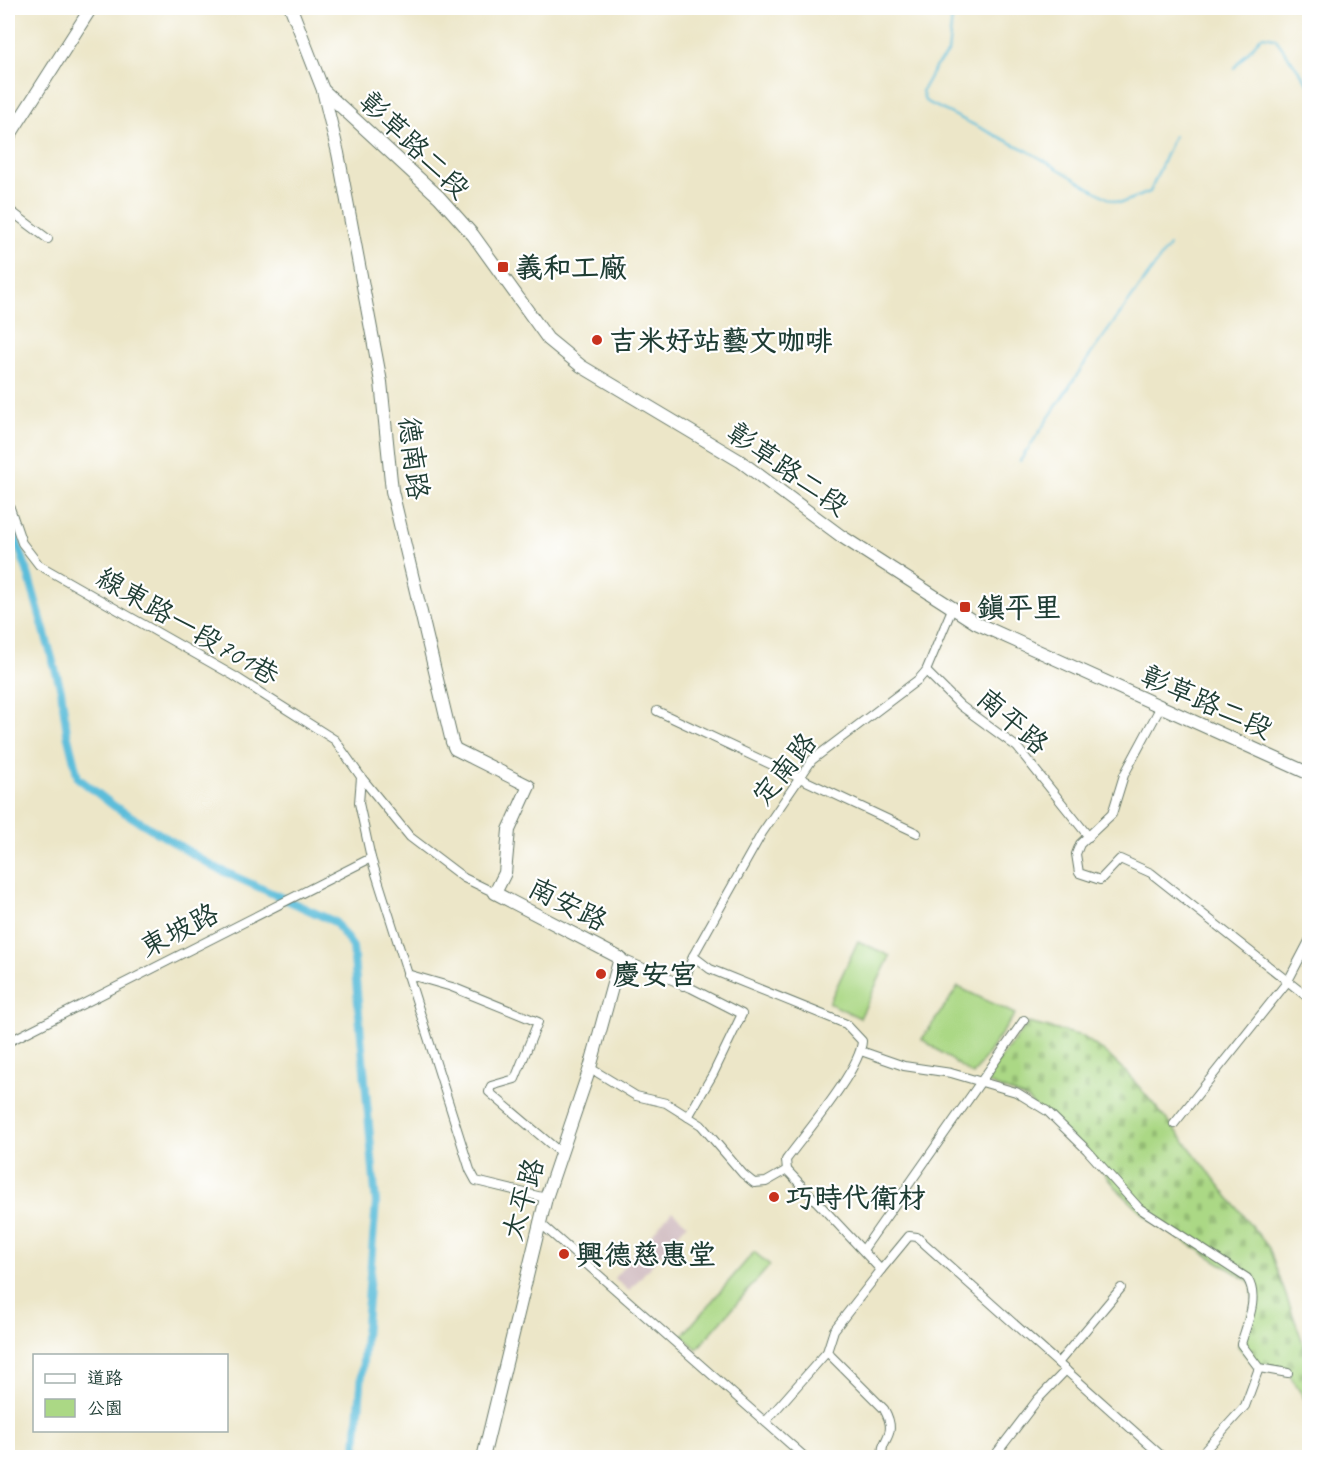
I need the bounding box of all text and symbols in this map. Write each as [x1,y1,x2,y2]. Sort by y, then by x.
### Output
street label: 彰草路二段 [352,84,478,206]
place label: 義和工廠 [515,250,627,285]
marker: 義和工廠 [496,260,510,274]
place label: 吉米好站藝文咖啡 [609,323,833,358]
marker: 吉米好站藝文咖啡 [590,333,604,347]
street label: 德南路 [392,414,436,502]
street label: 彰草路二段 [721,415,855,523]
street label: 線東路一段701巷 [90,559,287,693]
place label: 鎮平里 [977,590,1061,625]
marker: 鎮平里 [958,600,972,614]
street label: 彰草路二段 [1136,658,1278,746]
street label: 南平路 [970,680,1056,762]
street label: 定南路 [744,725,824,813]
street label: 南安路 [523,869,613,939]
street label: 東坡路 [134,895,224,965]
place label: 慶安宮 [613,957,697,992]
marker: 慶安宮 [594,967,608,981]
street label: 太平路 [495,1154,551,1244]
place label: 巧時代衛材 [786,1180,926,1215]
marker: 巧時代衛材 [767,1190,781,1204]
place label: 興德慈惠堂 [576,1237,716,1272]
marker: 興德慈惠堂 [557,1247,571,1261]
legend [33,1354,228,1432]
text: 道路 [87,1367,123,1389]
text: 公園 [87,1397,123,1419]

